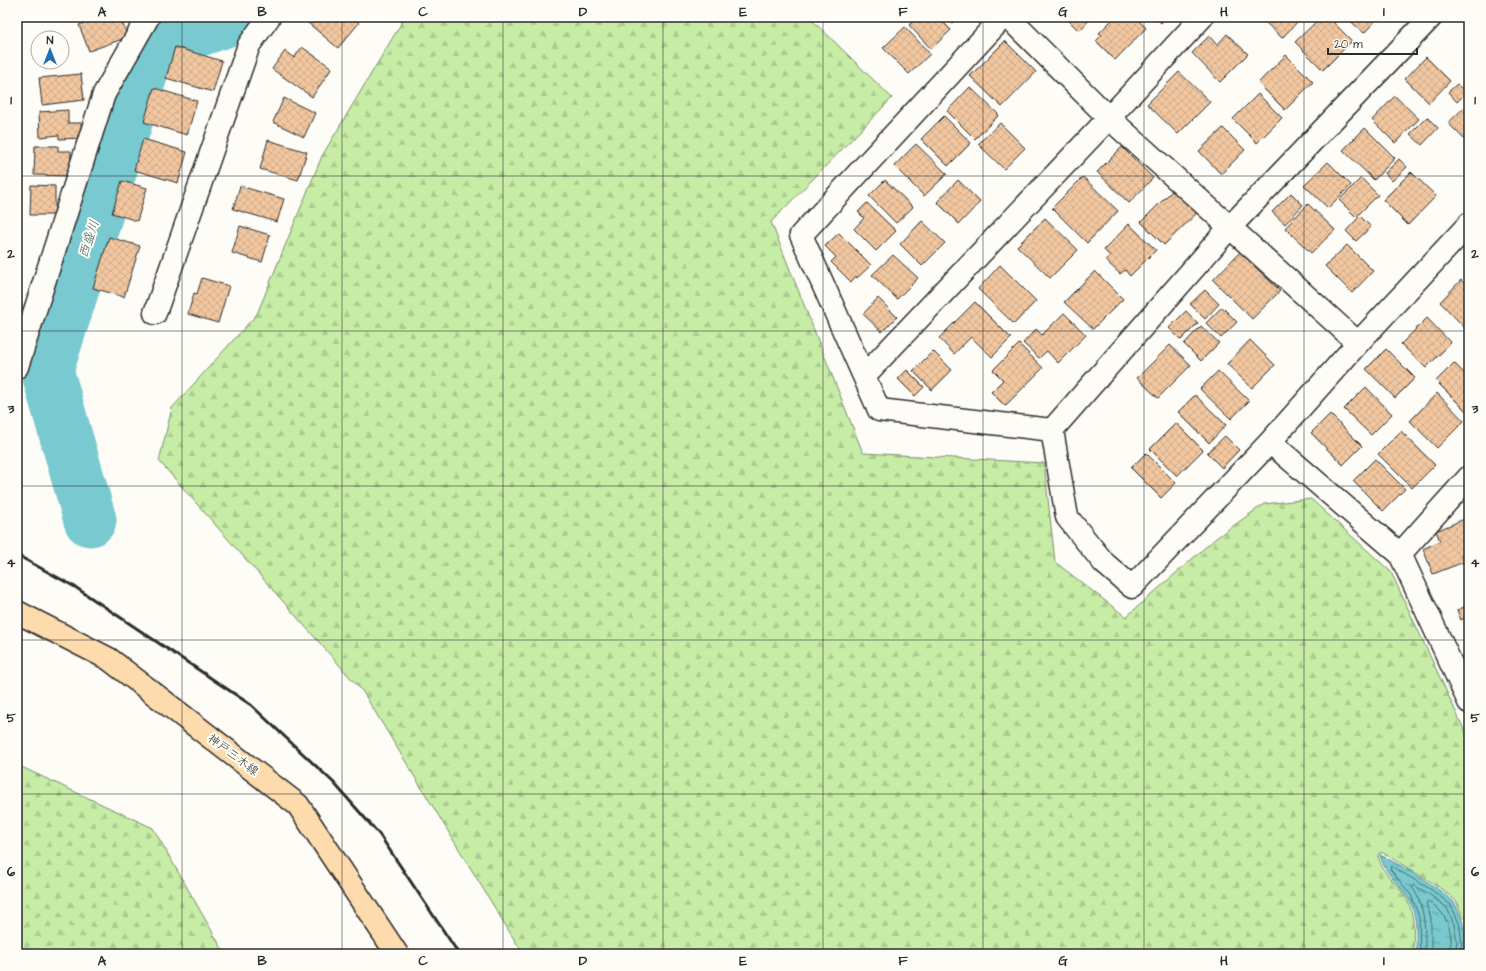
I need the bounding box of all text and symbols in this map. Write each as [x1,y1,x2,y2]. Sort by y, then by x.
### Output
text: A [98,3,107,21]
text: B [257,3,267,21]
text: C [418,3,428,21]
text: D [579,3,588,21]
text: E [739,3,747,21]
text: F [898,3,908,21]
text: G [1058,3,1068,21]
text: H [1220,3,1228,21]
text: I [1383,3,1385,21]
north arrow [30,30,70,70]
scale bar [1328,30,1417,56]
text: N [47,33,54,48]
text: 20 m [1334,36,1363,53]
text: 1 [10,91,12,109]
text: 1 [1474,91,1476,109]
water label: 西盛川 [74,218,104,260]
text: 2 [6,245,15,263]
text: 2 [1470,245,1479,263]
text: 3 [7,400,15,418]
text: 3 [1471,400,1479,418]
text: 4 [7,554,16,572]
text: 4 [1471,554,1480,572]
text: 5 [6,709,16,727]
text: 5 [1470,709,1480,727]
street label: 神戸三木線 [204,730,262,780]
text: 6 [7,863,16,881]
text: 6 [1471,863,1480,881]
text: A [98,952,107,970]
text: B [257,952,267,970]
text: C [418,952,428,970]
text: D [579,952,588,970]
text: E [739,952,747,970]
text: F [898,952,908,970]
text: G [1058,952,1068,970]
text: H [1220,952,1228,970]
text: I [1383,952,1385,970]

